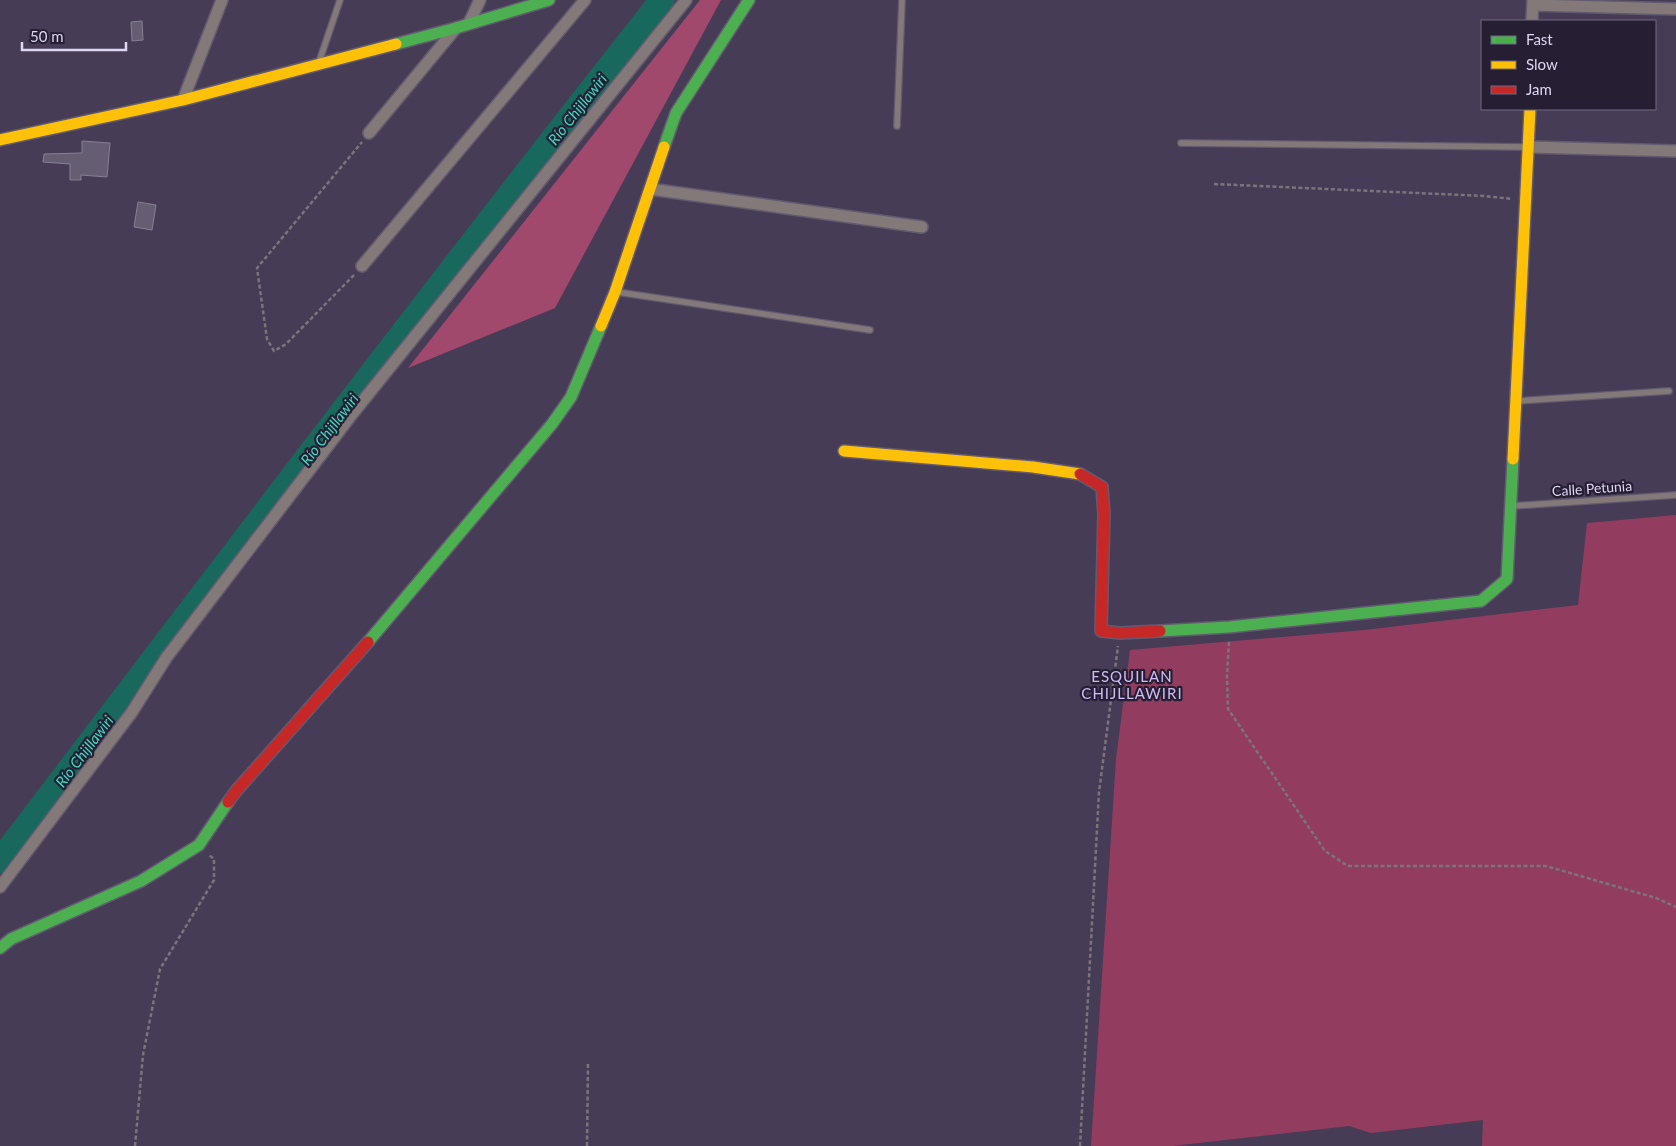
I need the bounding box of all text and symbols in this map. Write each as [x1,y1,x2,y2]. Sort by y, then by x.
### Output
scale bar [22,20,126,52]
legend [1481,20,1656,110]
text: 50 m [30,27,64,45]
text: Fast [1526,30,1553,48]
text: Slow [1526,55,1558,73]
water label: Río Chijllawiri [544,70,611,148]
text: Jam [1526,80,1552,98]
water label: Río Chijllawiri [296,389,362,468]
street label: Calle Petunia [1551,477,1633,499]
district label: ESQUILAN CHIJLLAWIRI [1081,667,1183,702]
water label: Río Chijllawiri [51,711,117,790]

